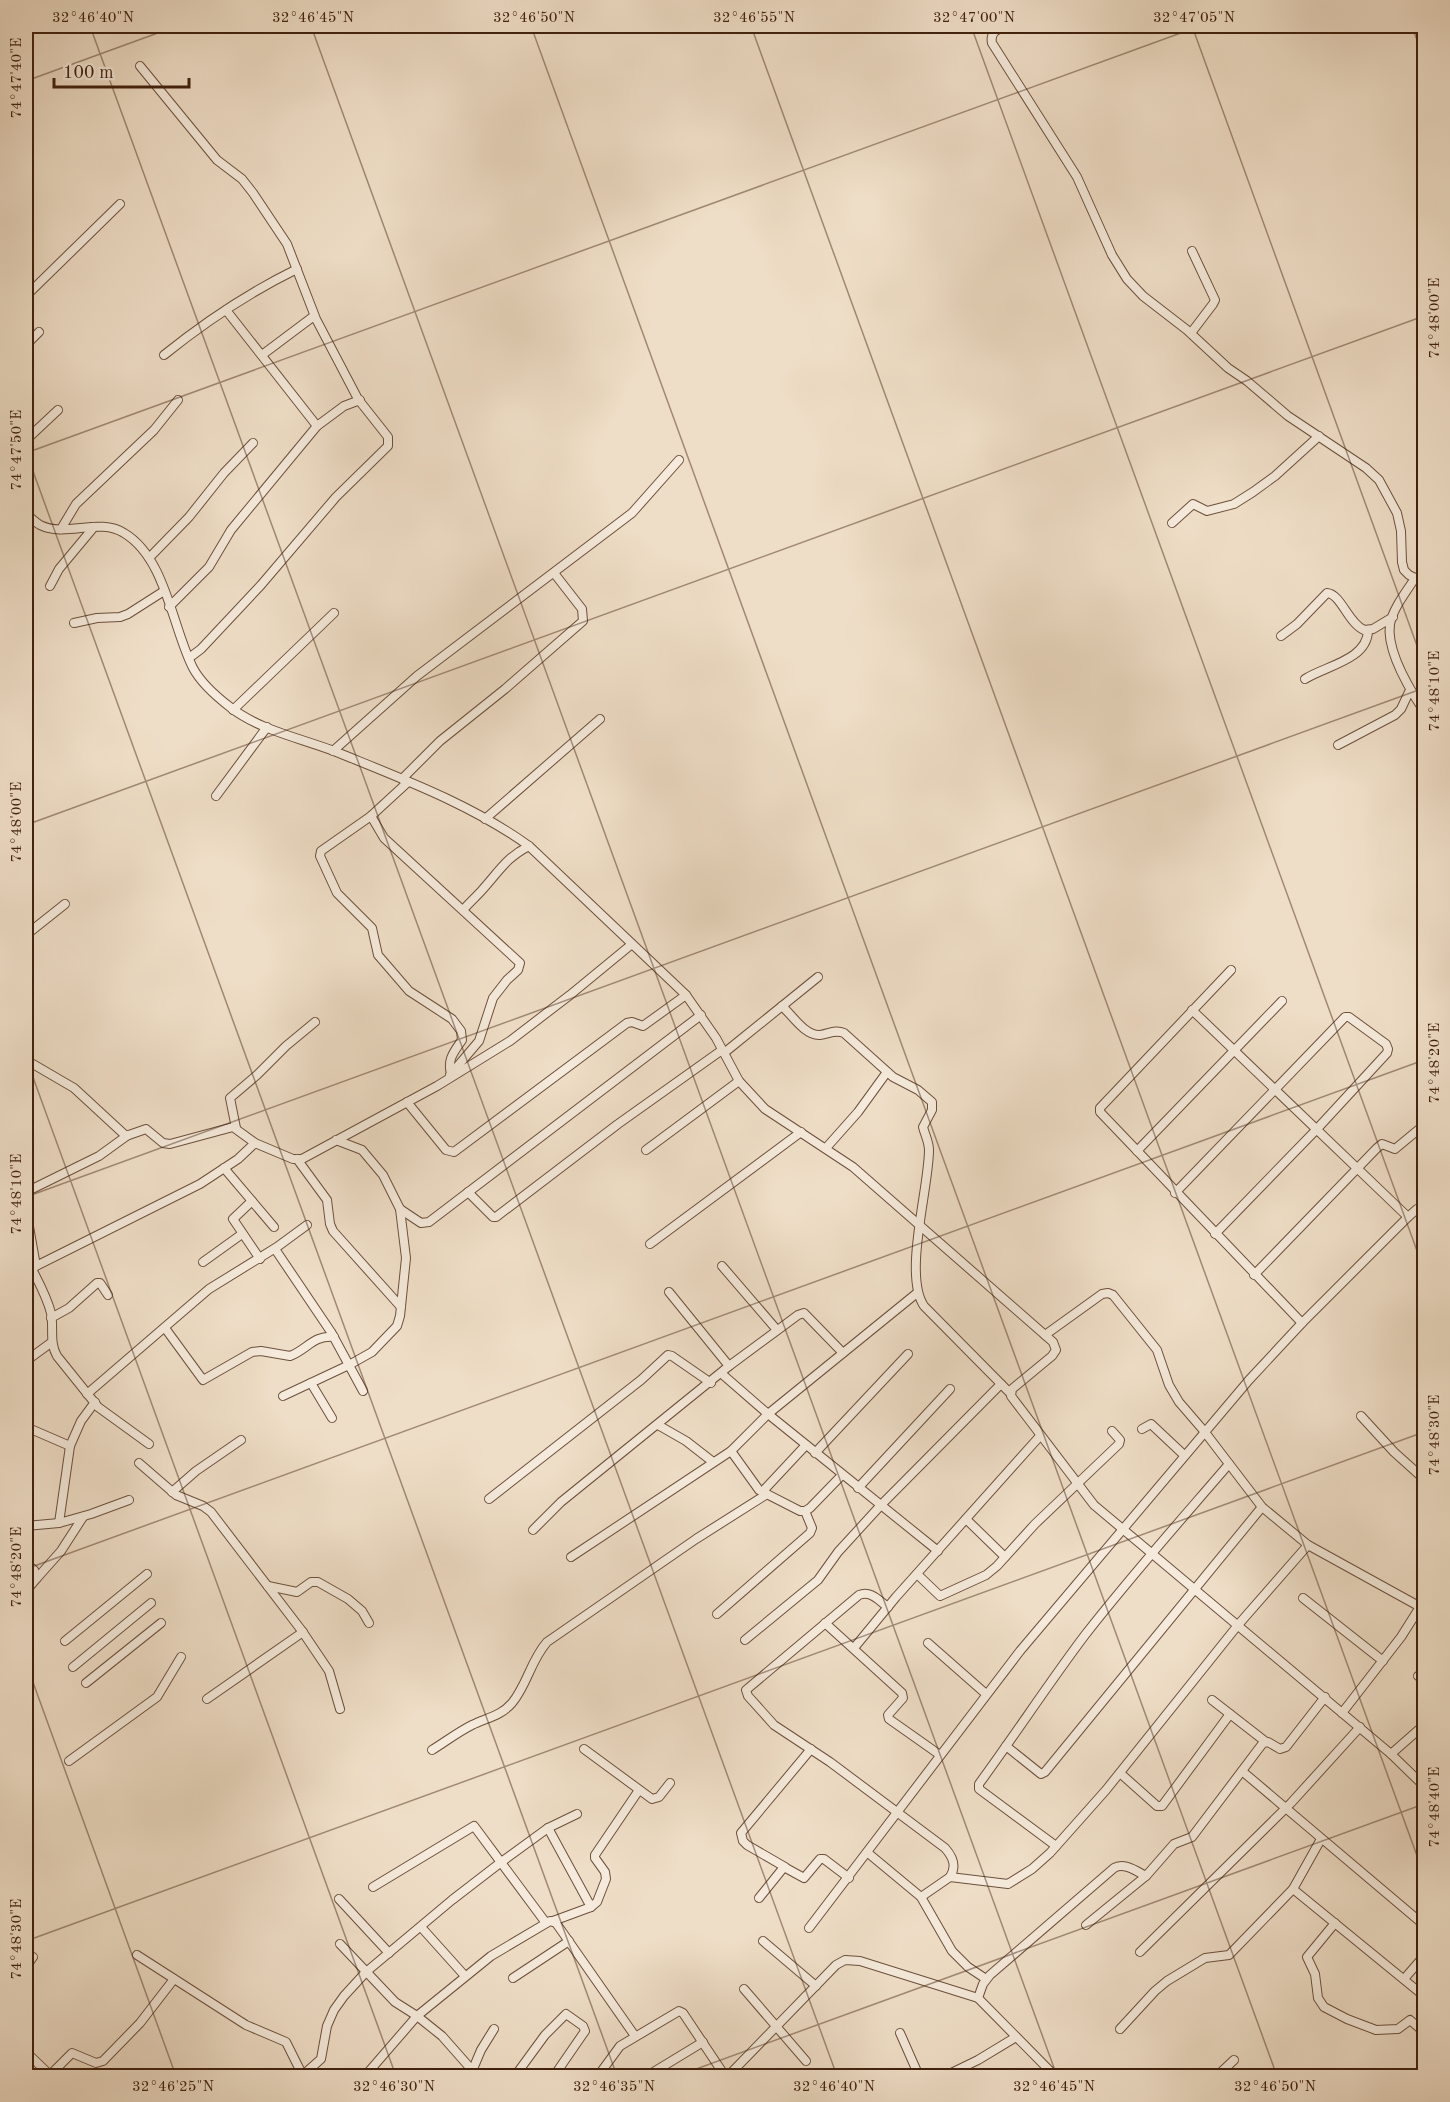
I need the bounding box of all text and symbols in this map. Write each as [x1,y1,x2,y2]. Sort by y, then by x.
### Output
text: 32°46'40"N [52,11,134,26]
text: 32°46'45"N [272,11,354,26]
text: 32°46'50"N [493,11,575,26]
text: 32°46'55"N [713,11,795,26]
text: 32°47'00"N [933,11,1015,26]
text: 32°47'05"N [1153,11,1235,26]
text: 74°47'40"E [10,38,25,118]
scale bar [54,51,189,89]
text: 100 m [63,64,114,82]
text: 74°48'00"E [1428,278,1443,358]
text: 74°47'50"E [10,410,25,490]
text: 74°48'10"E [1428,651,1443,731]
text: 74°48'00"E [10,782,25,862]
text: 74°48'20"E [1428,1023,1443,1103]
text: 74°48'10"E [10,1154,25,1234]
text: 74°48'30"E [1428,1395,1443,1475]
text: 74°48'20"E [10,1527,25,1607]
text: 74°48'40"E [1428,1767,1443,1847]
text: 74°48'30"E [10,1899,25,1979]
text: 32°46'25"N [132,2080,214,2095]
text: 32°46'30"N [353,2080,435,2095]
text: 32°46'35"N [573,2080,655,2095]
text: 32°46'40"N [793,2080,875,2095]
text: 32°46'45"N [1013,2080,1095,2095]
text: 32°46'50"N [1234,2080,1316,2095]

